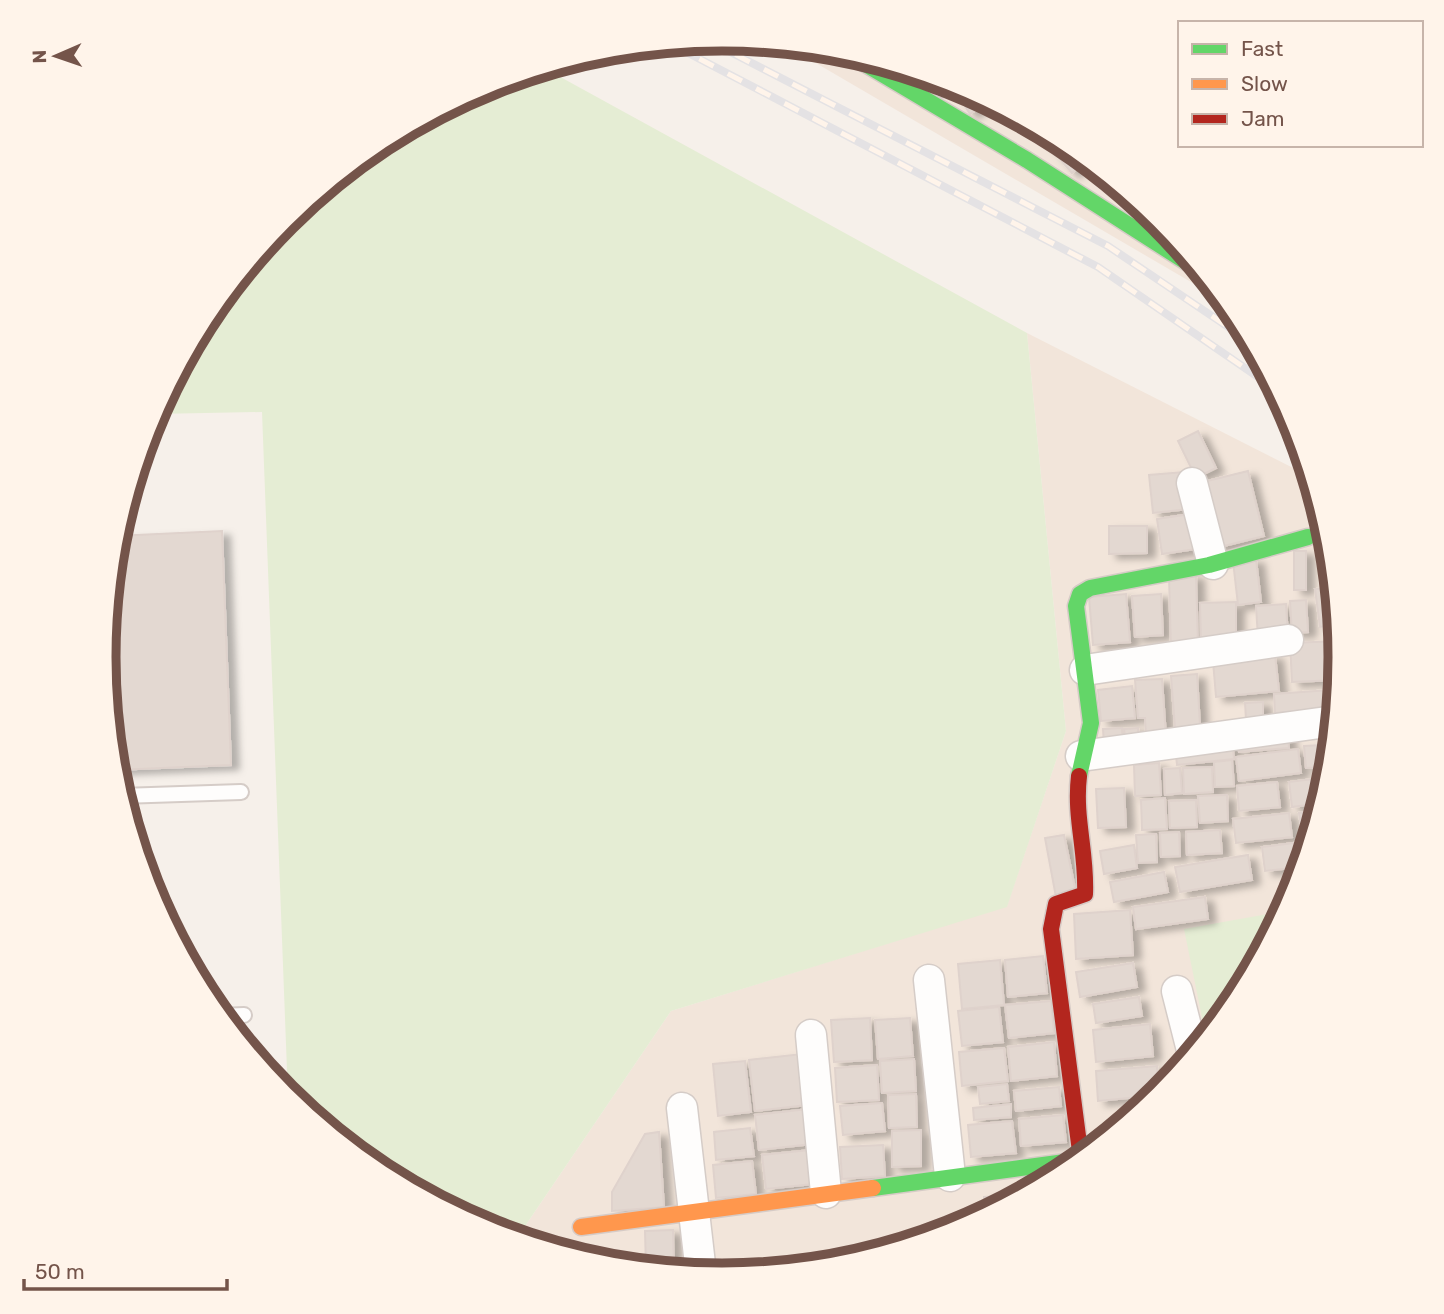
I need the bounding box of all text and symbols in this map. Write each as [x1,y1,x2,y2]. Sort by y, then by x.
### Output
north arrow [21,21,91,91]
legend [1178,21,1423,147]
text: Fast [1241,36,1283,61]
text: N [28,49,51,64]
text: Slow [1241,71,1288,96]
text: Jam [1241,106,1285,131]
scale bar [24,1248,228,1292]
text: 50 m [35,1259,85,1284]

